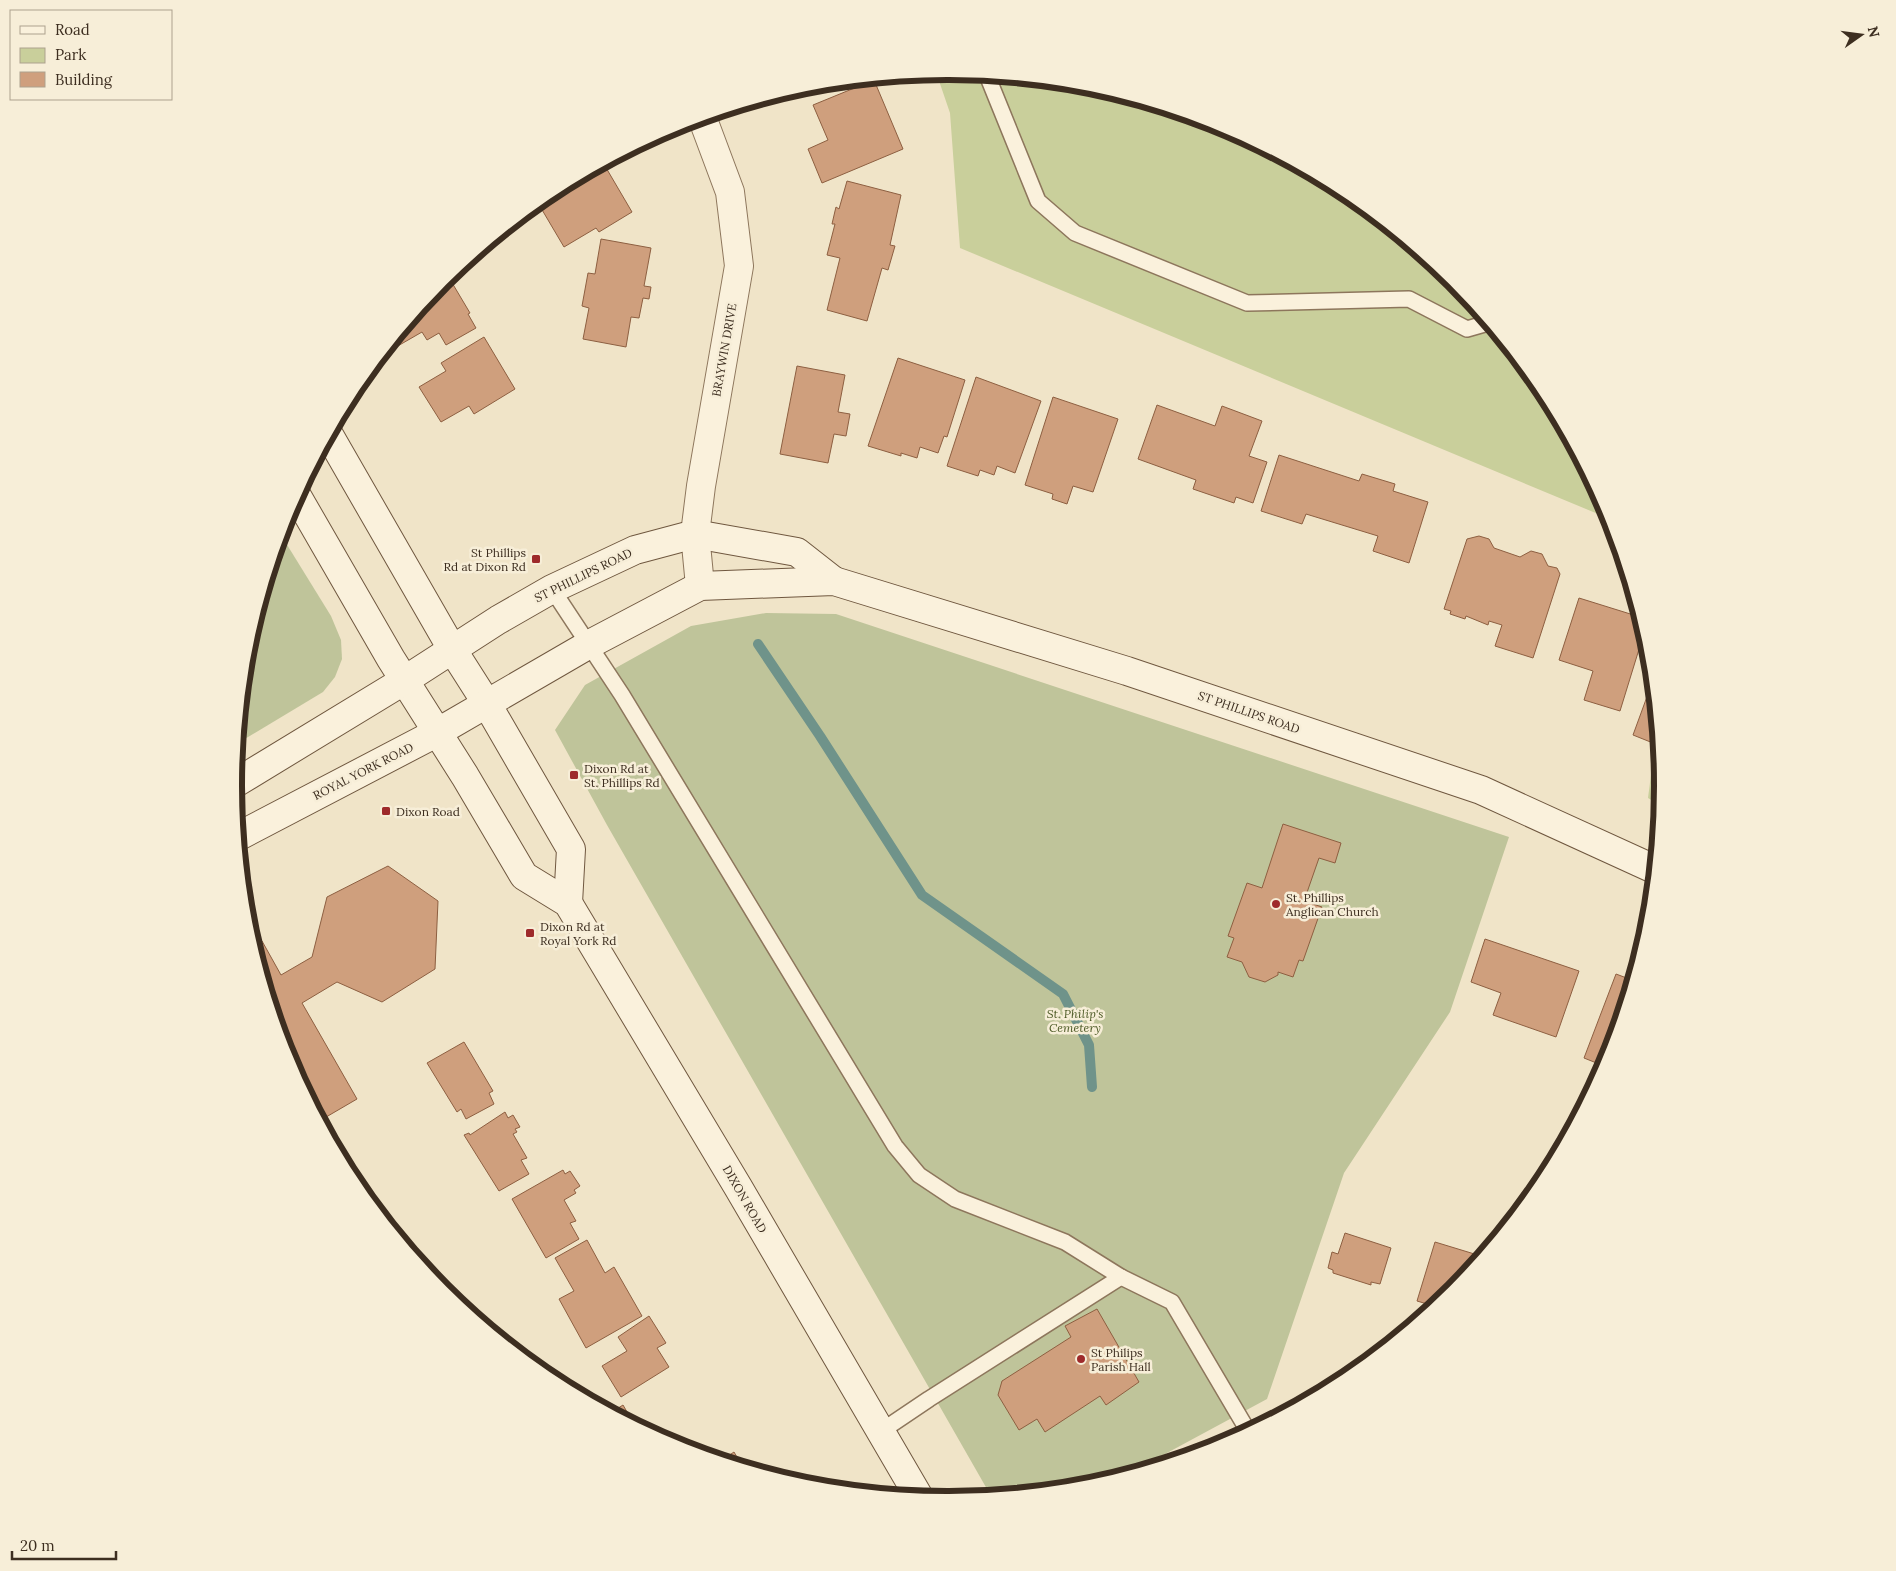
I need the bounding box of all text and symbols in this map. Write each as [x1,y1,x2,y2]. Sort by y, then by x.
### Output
legend [10,10,172,100]
north arrow [1836,10,1886,60]
text: Road [55,20,90,39]
text: N [1864,24,1884,39]
text: Park [55,45,86,64]
text: Building [55,70,113,89]
street label: BRAYWIN DRIVE [708,302,740,398]
place label: St Phillips Rd at Dixon Rd [444,545,526,574]
street label: ST PHILLIPS ROAD [532,545,634,605]
marker: St Phillips Rd at Dixon Rd [530,553,542,565]
street label: ST PHILLIPS ROAD [1196,688,1302,736]
street label: ROYAL YORK ROAD [310,739,416,803]
place label: Dixon Rd at St. Phillips Rd [584,761,660,790]
marker: Dixon Rd at St. Phillips Rd [568,769,580,781]
place label: Dixon Road [396,804,460,819]
marker: Dixon Road [380,805,392,817]
place label: St. Phillips Anglican Church [1285,890,1379,919]
marker: St. Phillips Anglican Church [1270,898,1282,910]
place label: Dixon Rd at Royal York Rd [540,919,617,948]
marker: Dixon Rd at Royal York Rd [524,927,536,939]
park label: St. Philip's Cemetery [1047,1006,1103,1035]
street label: DIXON ROAD [720,1163,770,1236]
place label: St Philips Parish Hall [1091,1345,1151,1374]
marker: St Philips Parish Hall [1075,1353,1087,1365]
scale bar [12,1528,116,1560]
text: 20 m [20,1536,55,1555]

